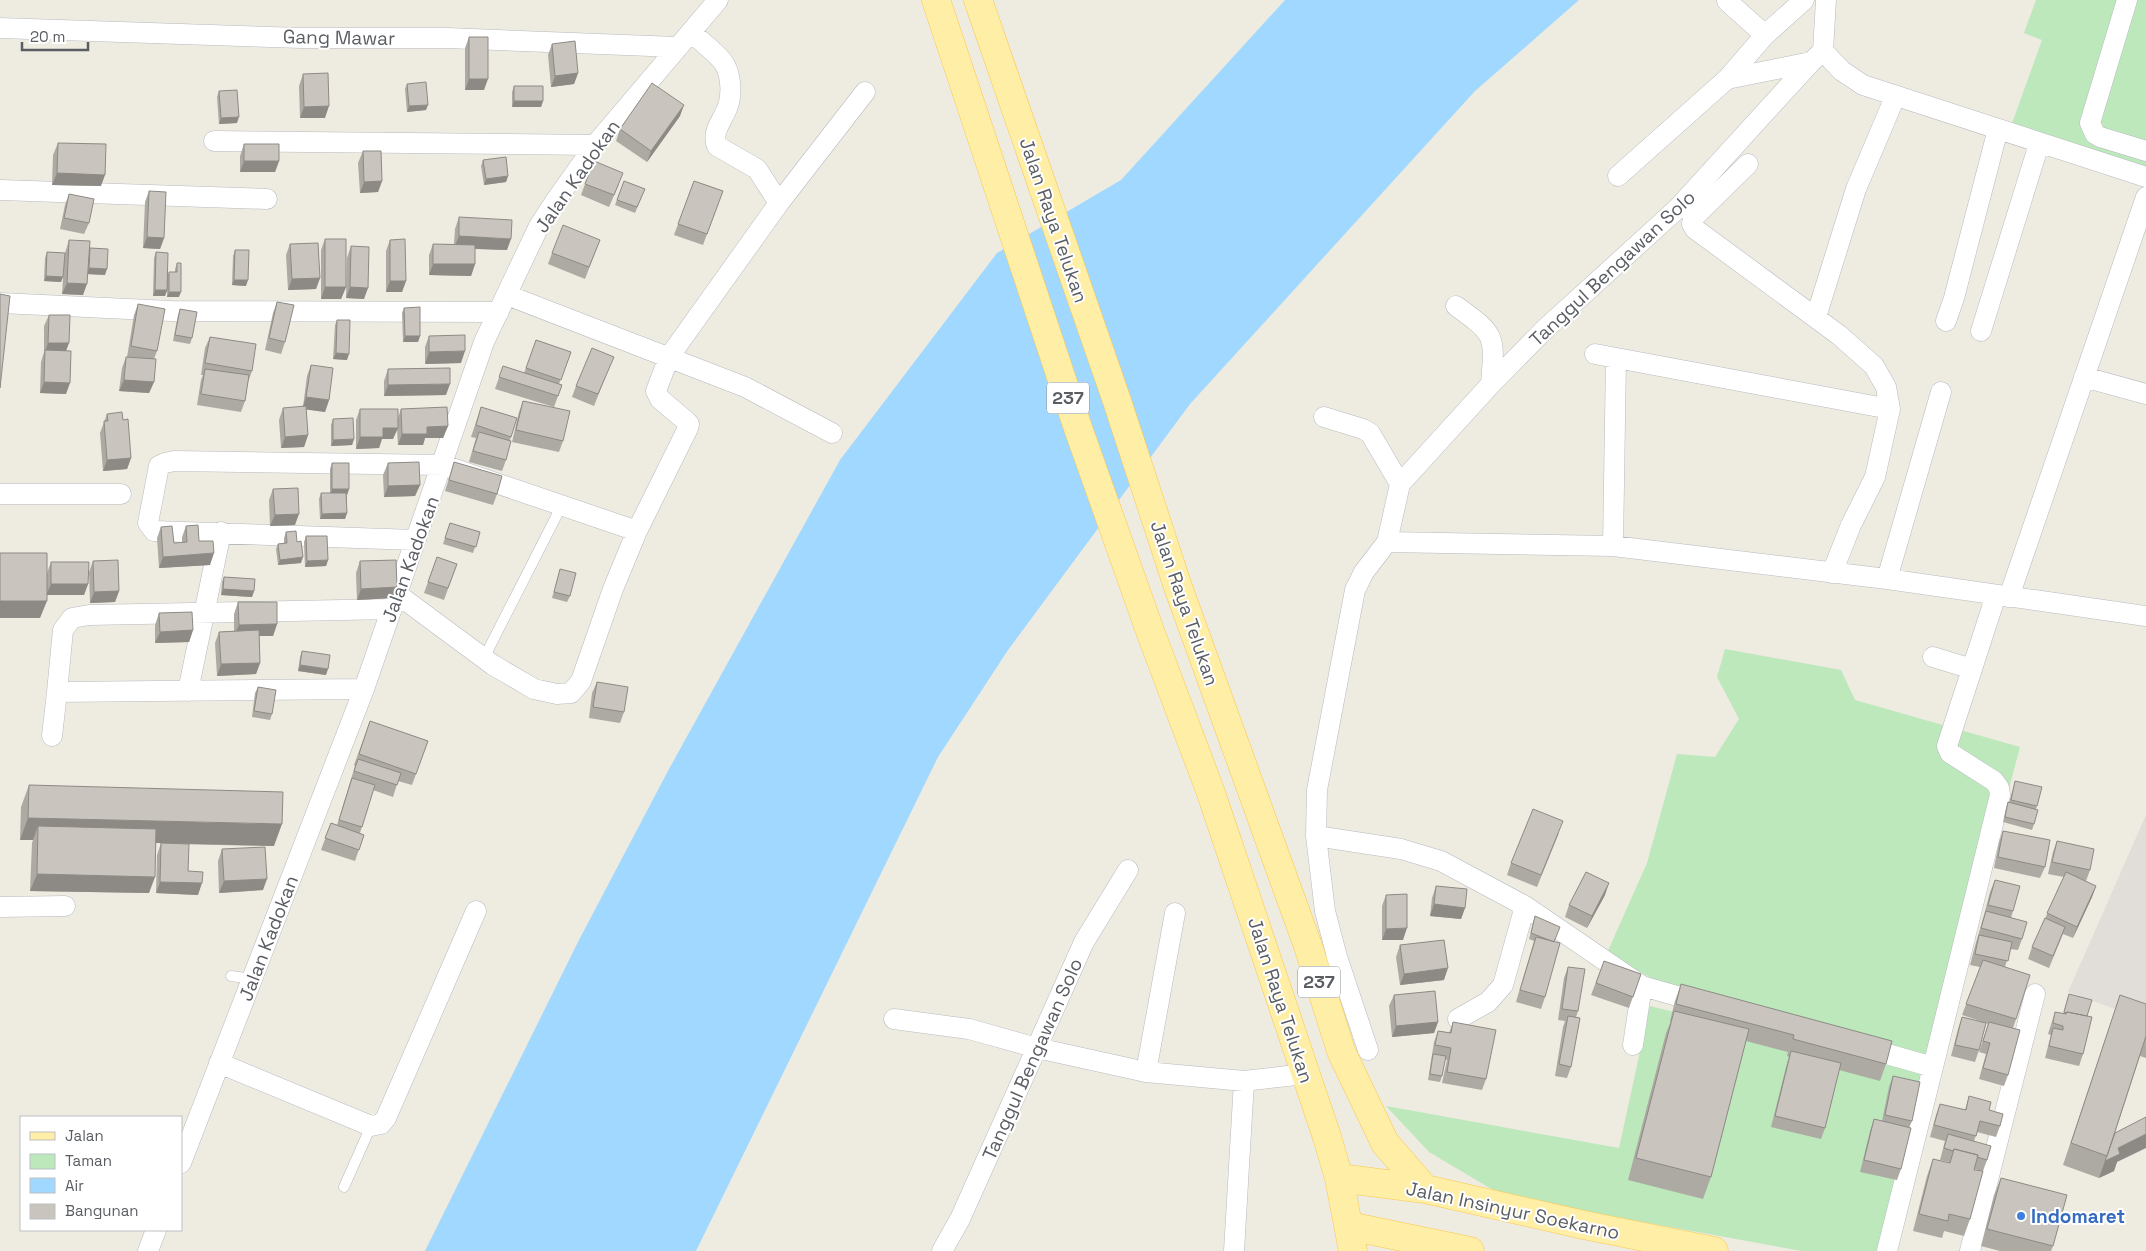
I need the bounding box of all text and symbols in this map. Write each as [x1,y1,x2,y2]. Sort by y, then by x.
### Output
scale bar [22,20,89,52]
street label: Gang Mawar [283,24,395,51]
text: 20 m [30,27,65,46]
street label: Jalan Kadokan [529,115,626,238]
street label: Jalan Raya Telukan [1014,134,1093,306]
street label: Tanggul Bengawan Solo [1524,185,1701,352]
road number: 237 [1047,382,1089,413]
street label: Jalan Kadokan [376,493,445,626]
street label: Jalan Raya Telukan [1145,517,1224,689]
street label: Jalan Kadokan [233,872,304,1005]
street label: Jalan Raya Telukan [1242,914,1319,1086]
street label: Tanggul Bengawan Solo [977,954,1088,1164]
road number: 237 [1298,966,1340,998]
legend [20,1116,182,1231]
text: Jalan [65,1126,104,1145]
text: Taman [65,1151,112,1170]
text: Air [65,1176,84,1195]
street label: Jalan Insinyur Soekarno [1404,1176,1622,1245]
text: Bangunan [65,1201,139,1220]
place label: Indomaret [2031,1204,2125,1229]
marker: Indomaret [2015,1210,2027,1222]

